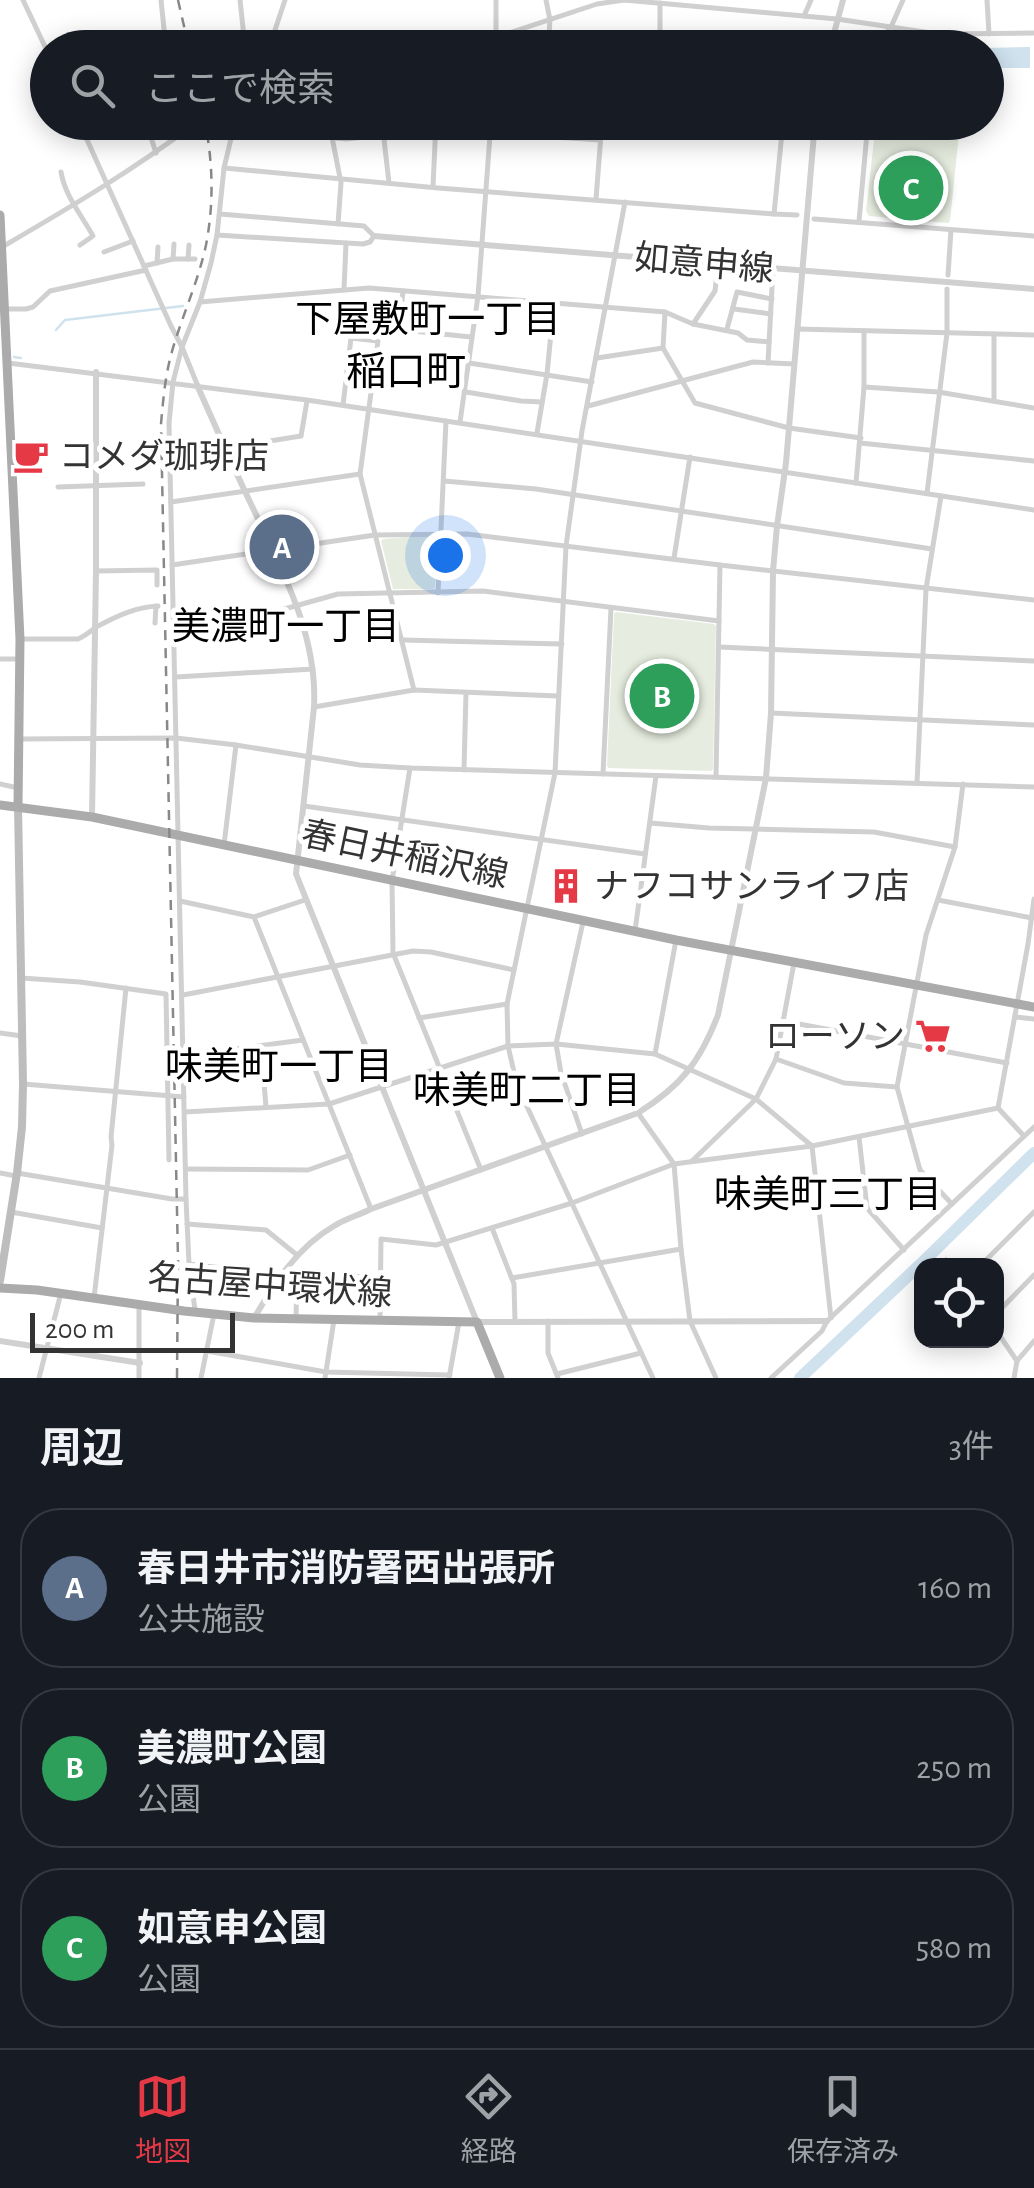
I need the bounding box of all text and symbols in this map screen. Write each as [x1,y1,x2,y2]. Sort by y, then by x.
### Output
search box [30,30,1004,140]
icon: search [65,58,120,113]
text: ここで検索 [145,71,335,109]
pin: C [878,150,944,226]
street label: 如意申線 [633,239,775,288]
district label: 下屋敷町一丁目 [295,300,561,340]
district label: 稲口町 [346,351,466,393]
cafe icon: コメダ珈琲店 [12,437,50,475]
place label: コメダ珈琲店 [59,438,269,475]
pin: A [250,510,314,584]
your location [420,530,471,581]
district label: 美濃町一丁目 [172,606,400,647]
pin: B [630,658,694,734]
street label: 春日井稲沢線 [298,815,511,894]
building icon: ナフコサンライフ店 [547,867,585,905]
place label: ナフコサンライフ店 [594,868,909,905]
supermarket icon: ローソン [914,1017,952,1055]
place label: ローソン [765,1020,905,1055]
district label: 味美町一丁目 [165,1047,393,1087]
district label: 味美町二丁目 [413,1071,641,1111]
district label: 味美町三丁目 [714,1175,942,1215]
street label: 名古屋中環状線 [146,1258,393,1312]
map controls [914,1258,1004,1348]
button: locate [914,1258,1004,1348]
scale bar [30,1308,235,1352]
text: 200 m [45,1316,114,1344]
text: 周辺 [40,1428,124,1470]
text: 3件 [949,1431,994,1463]
text: 春日井市消防署西出張所 [137,1551,555,1589]
text: A [65,1572,84,1604]
text: 160 m [918,1572,992,1604]
text: 公共施設 [137,1604,265,1636]
text: 美濃町公園 [137,1731,327,1769]
text: B [65,1752,84,1784]
text: 250 m [916,1752,992,1784]
text: 公園 [137,1784,201,1816]
text: 如意申公園 [137,1911,327,1949]
text: C [66,1932,83,1964]
text: 580 m [916,1932,992,1964]
text: 公園 [137,1964,201,1996]
tab: 地図 [135,2069,191,2170]
tab: 経路 [461,2069,517,2170]
tab: 保存済み [787,2069,899,2170]

